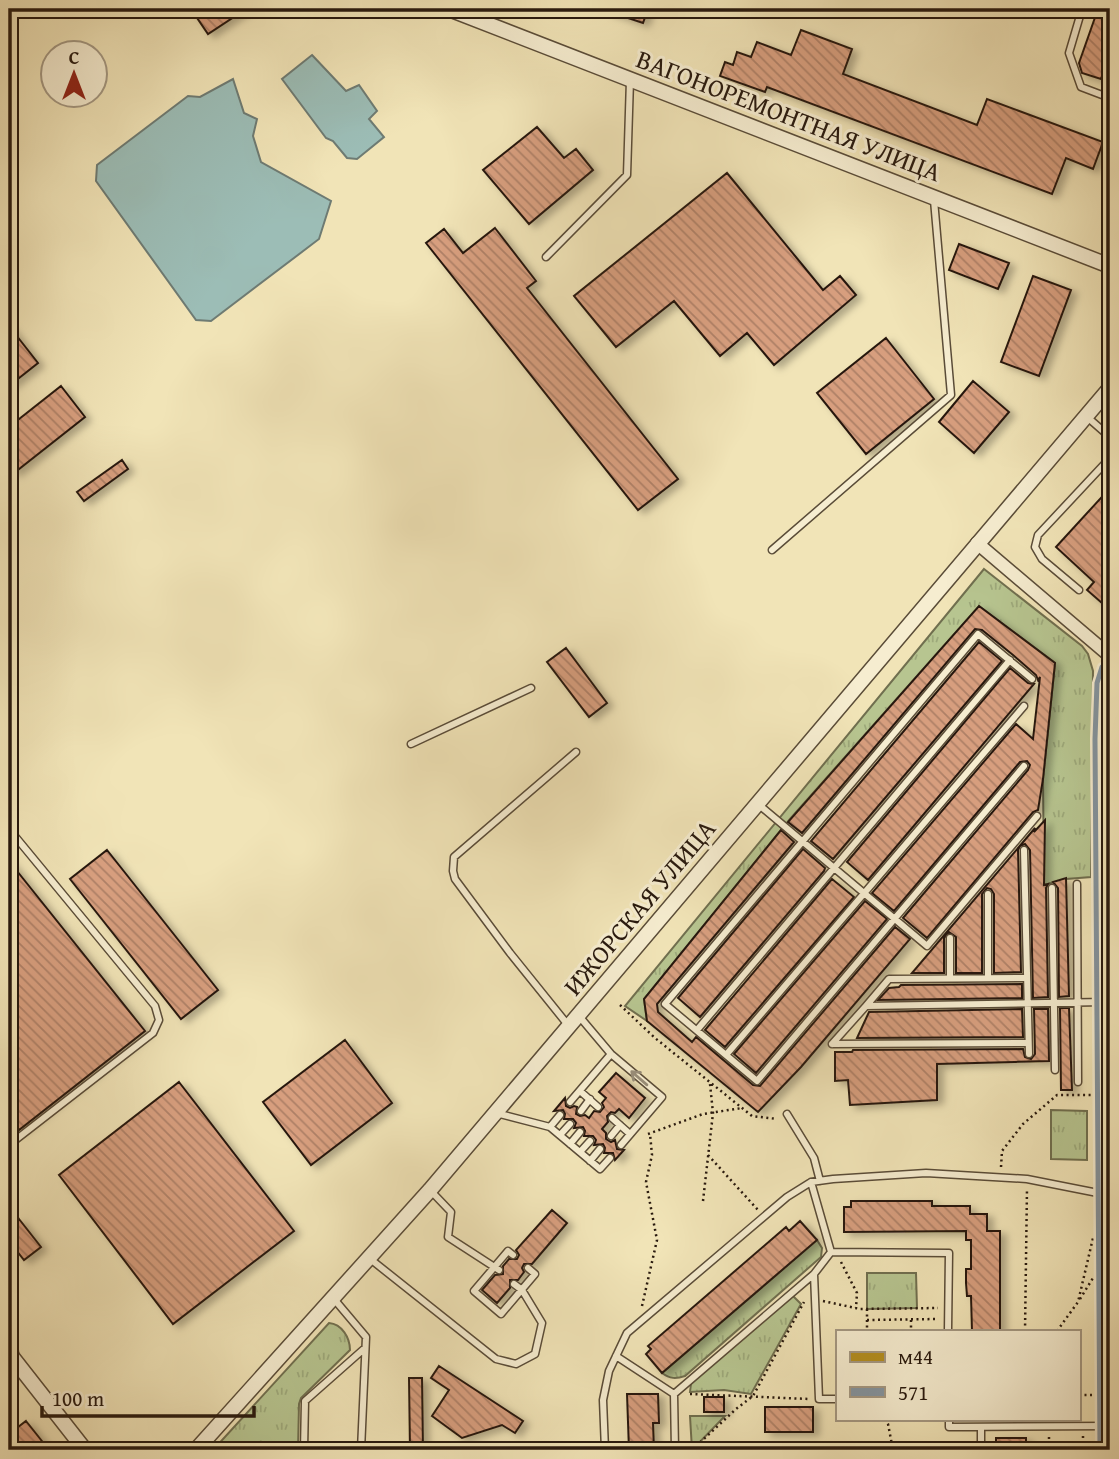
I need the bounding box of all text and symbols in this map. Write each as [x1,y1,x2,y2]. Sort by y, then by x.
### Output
north arrow [38,38,108,108]
street label: ВАГОНОРЕМОНТНАЯ УЛИЦА [631,39,947,191]
text: С [69,43,80,71]
street label: ИЖОРСКАЯ УЛИЦА [553,810,725,1004]
one-way arrow [630,1070,648,1086]
legend [836,1330,1080,1420]
text: м44 [898,1341,933,1372]
scale bar [42,1375,254,1419]
text: 571 [898,1377,928,1408]
text: 100 m [52,1383,104,1414]

